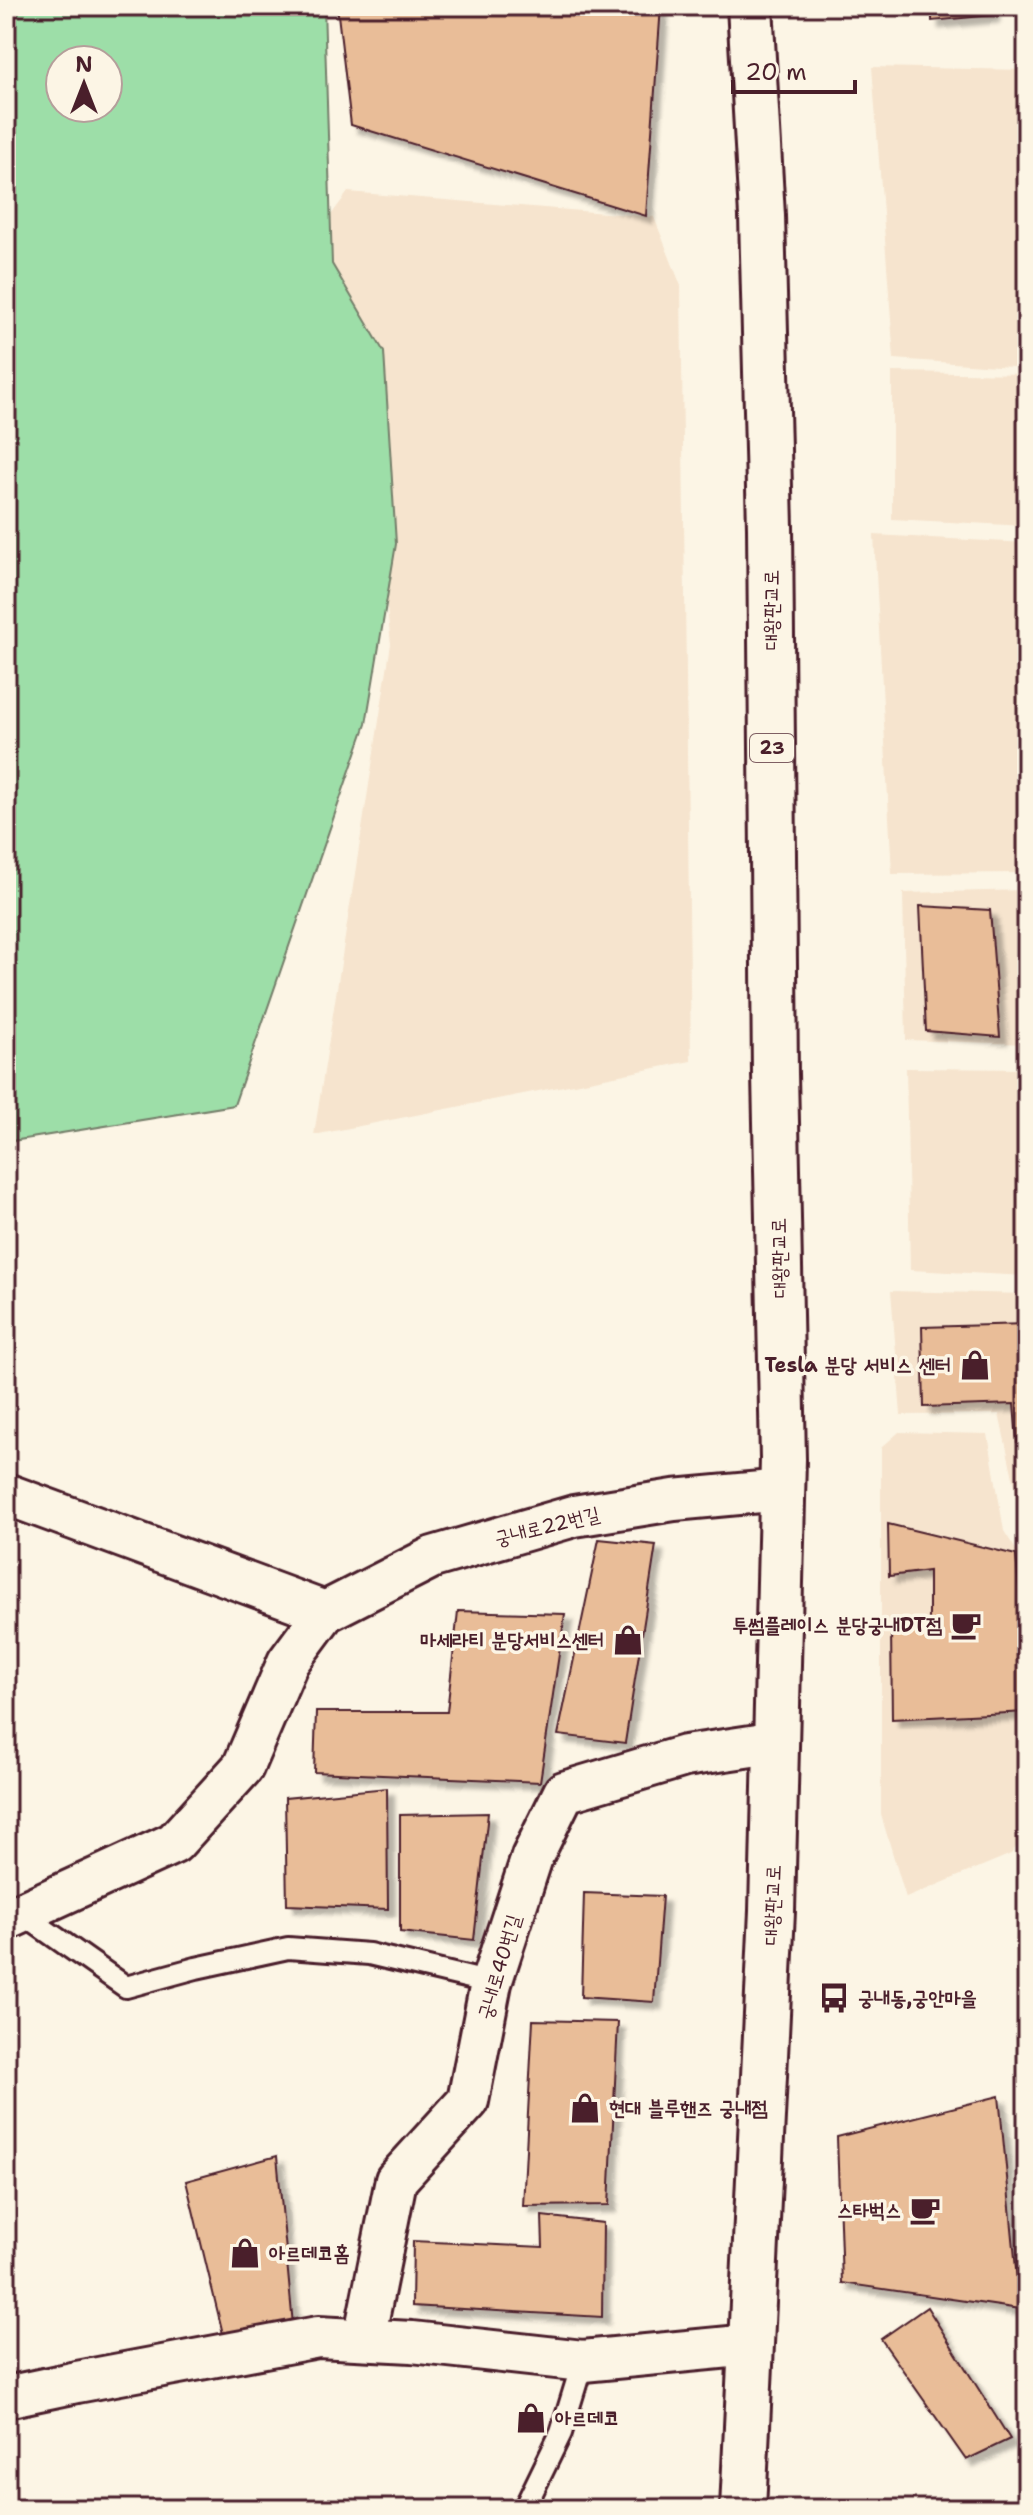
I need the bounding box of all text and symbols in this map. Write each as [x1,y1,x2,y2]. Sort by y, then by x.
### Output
north arrow [44,44,124,124]
scale bar [733,44,855,94]
text: N [75,50,93,79]
text: 20 m [745,56,807,88]
street label: 대왕판교로 [758,570,784,650]
road number: 23 [750,734,794,762]
street label: 대왕판교로 [765,1218,793,1298]
shop icon: Tesla 분당 서비스 센터 [958,1348,992,1382]
place label: Tesla 분당 서비스 센터 [764,1352,951,1378]
street label: 궁내로22번길 [492,1500,602,1552]
cafe icon: 투썸플레이스 분당궁내DT점 [949,1608,983,1642]
place label: 투썸플레이스 분당궁내DT점 [732,1612,942,1638]
shop icon: 마세라티 분당서비스센터 [611,1623,645,1657]
place label: 마세라티 분당서비스센터 [420,1627,604,1653]
street label: 대왕판교로 [758,1864,786,1946]
street label: 궁내로40번길 [472,1911,526,2023]
bus stop icon: 궁내동,궁안마을 [817,1981,851,2015]
place label: 궁내동,궁안마을 [858,1985,977,2011]
shop icon: 현대 블루핸즈 궁내점 [568,2091,602,2125]
place label: 현대 블루핸즈 궁내점 [609,2095,768,2121]
cafe icon: 스타벅스 [908,2193,942,2227]
place label: 스타벅스 [837,2197,901,2223]
shop icon: 아르데코홈 [228,2236,262,2270]
place label: 아르데코홈 [269,2240,349,2266]
shop icon: 아르데코 [514,2401,548,2435]
place label: 아르데코 [555,2405,619,2431]

